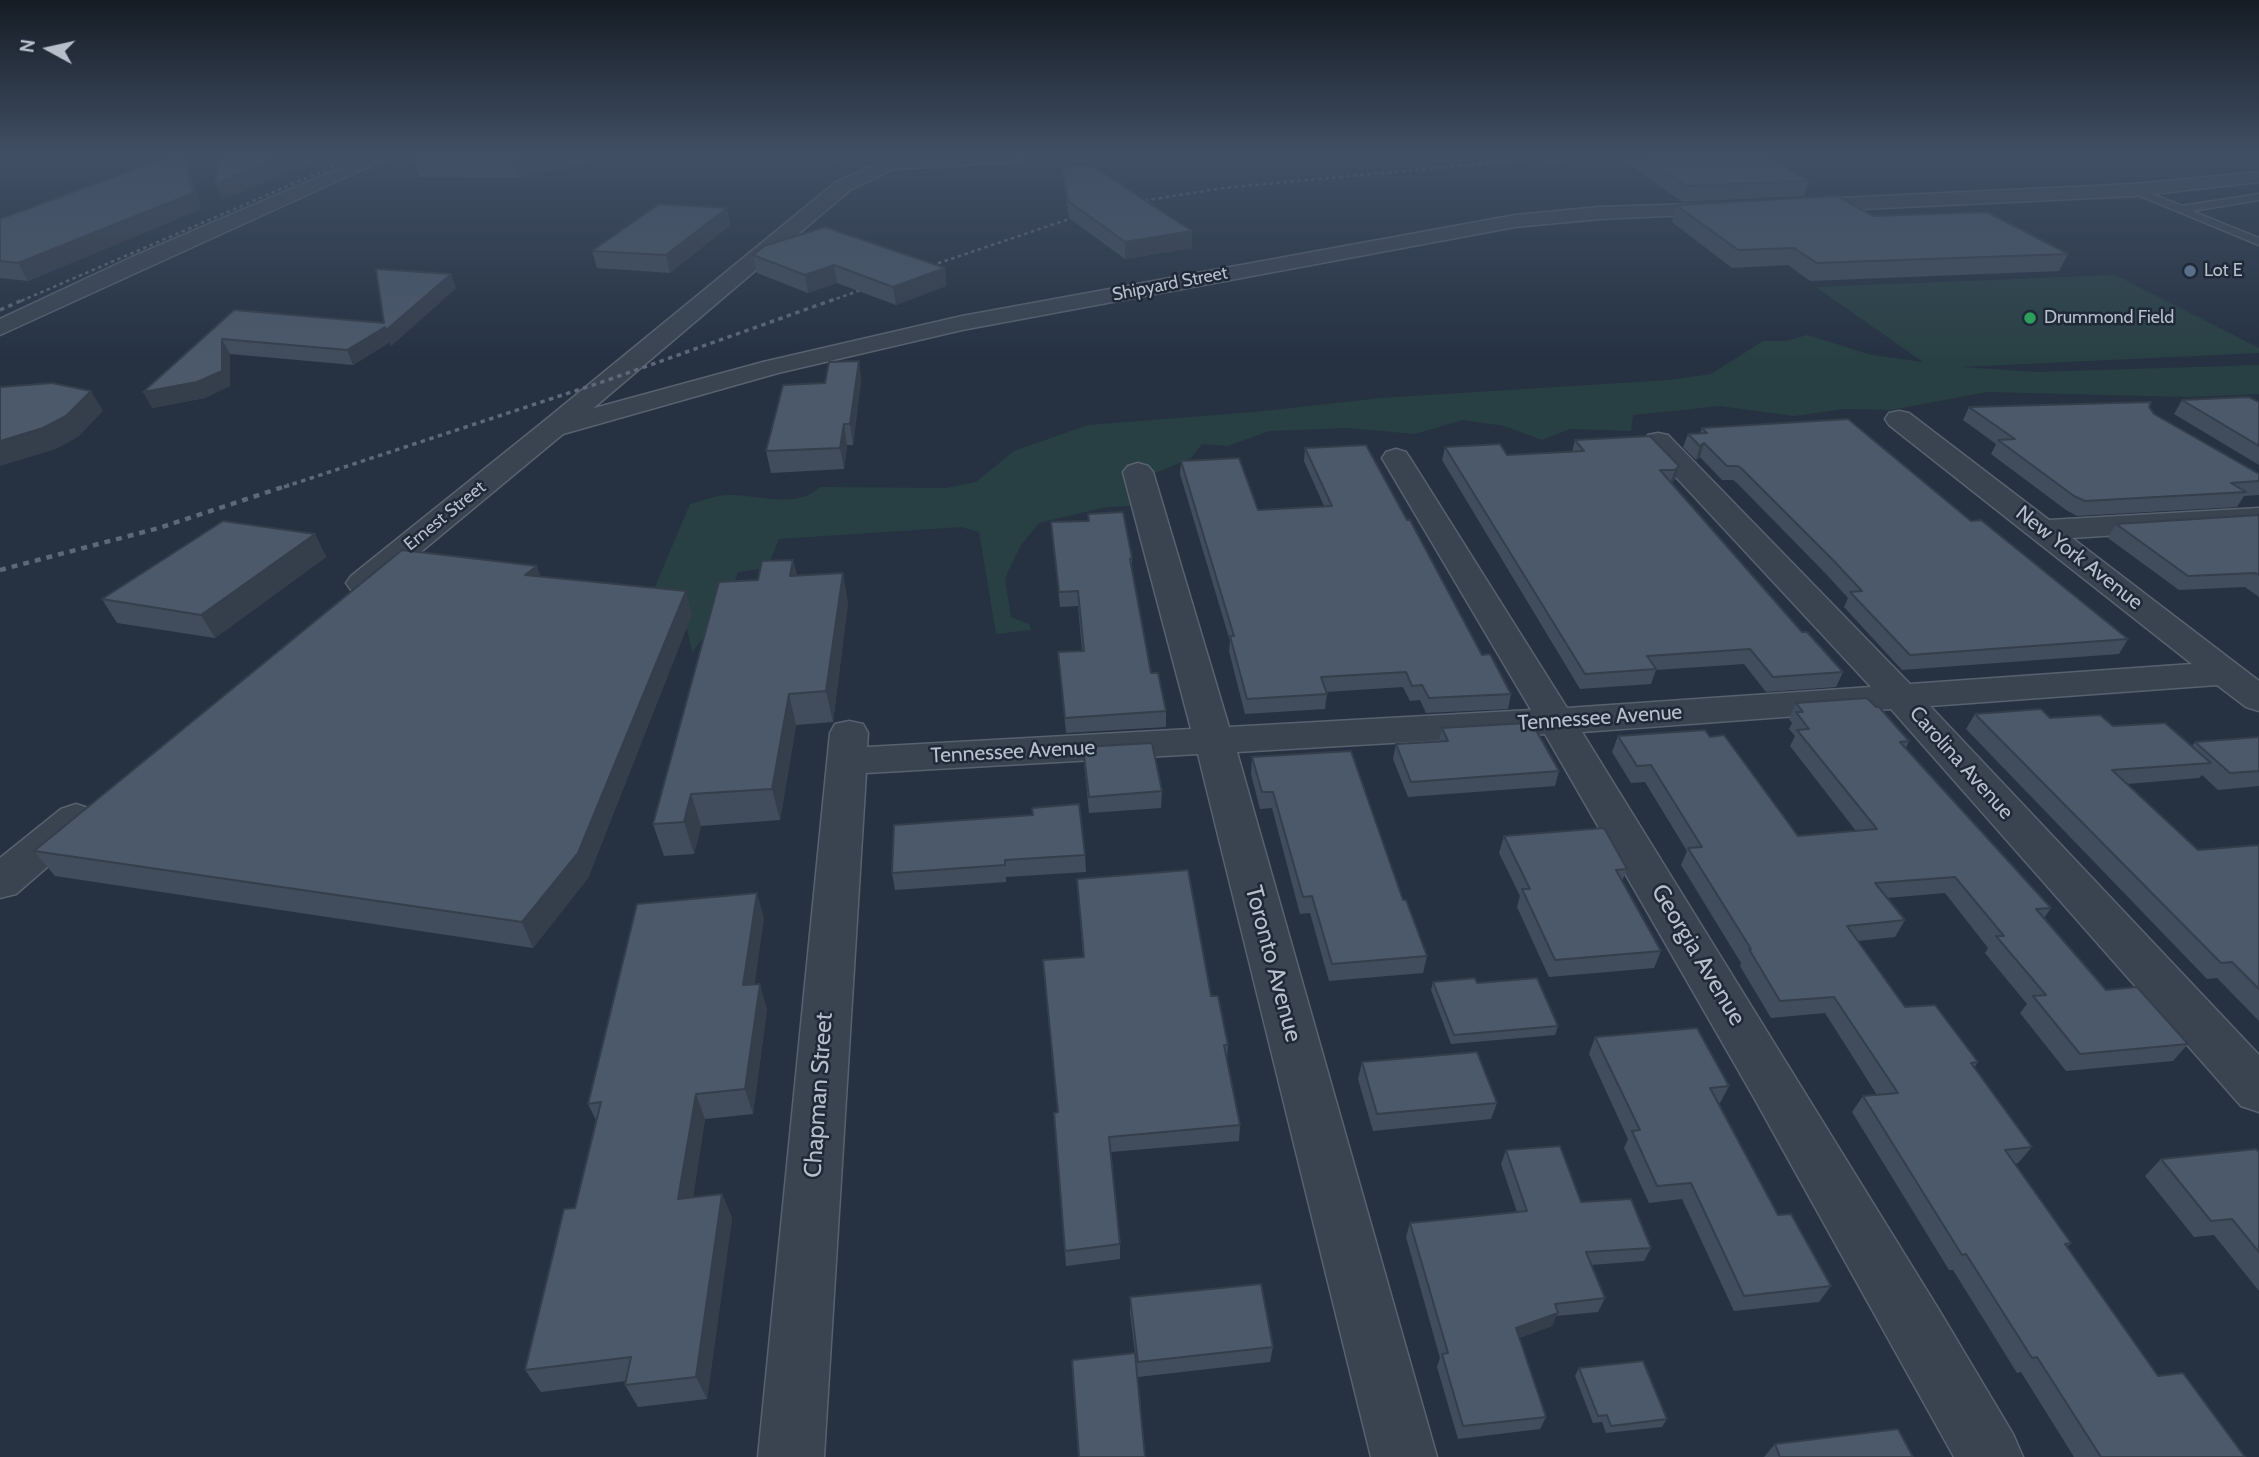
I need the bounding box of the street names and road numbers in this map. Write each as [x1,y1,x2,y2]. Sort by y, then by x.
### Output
street label: Shipyard Street [1110,262,1230,306]
street label: Ernest Street [400,477,490,555]
street label: New York Avenue [2010,501,2148,615]
street label: Tennessee Avenue [1517,700,1683,736]
street label: Carolina Avenue [1904,701,2018,825]
street label: Tennessee Avenue [930,735,1096,769]
street label: Georgia Avenue [1645,879,1751,1031]
street label: Toronto Avenue [1238,883,1308,1045]
street label: Chapman Street [799,1011,839,1179]

